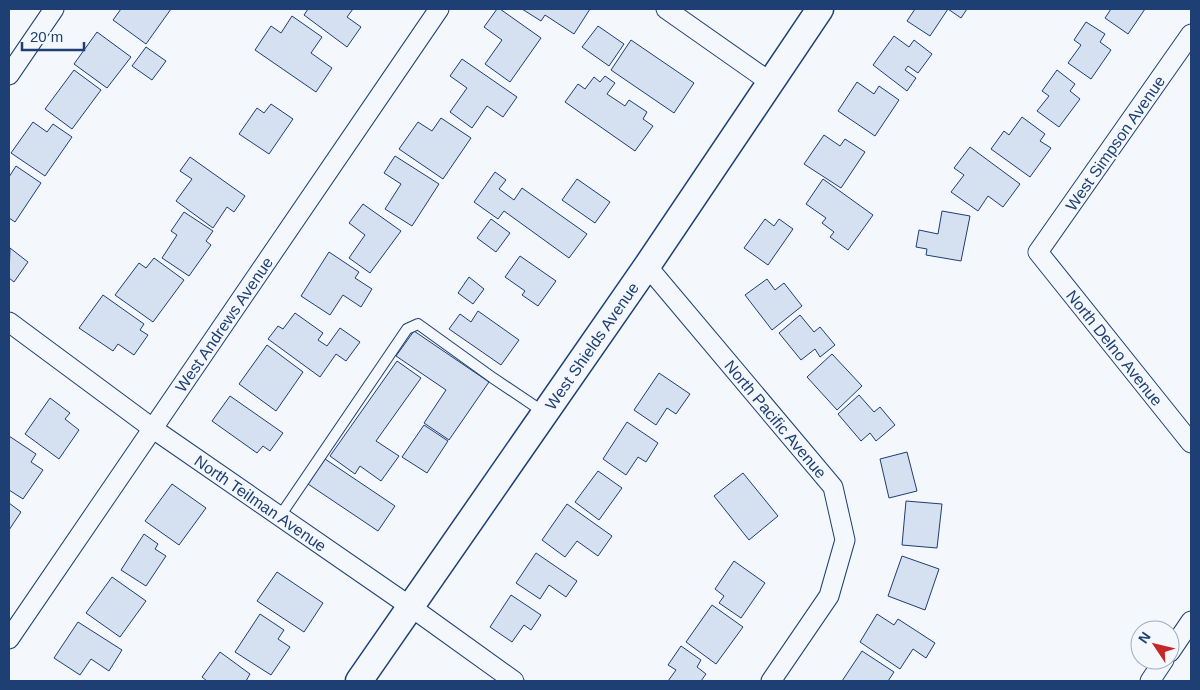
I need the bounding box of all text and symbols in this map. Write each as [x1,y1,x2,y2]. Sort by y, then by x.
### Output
scale bar [22,20,85,52]
text: 20 m [30,28,63,45]
street label: West Simpson Avenue [1062,73,1168,214]
street label: West Andrews Avenue [172,254,276,395]
street label: West Shields Avenue [542,279,642,413]
street label: North Delno Avenue [1063,287,1166,409]
street label: North Pacific Avenue [721,357,830,482]
street label: North Teilman Avenue [191,452,329,555]
north arrow [1130,620,1180,670]
text: N [1135,629,1154,646]

